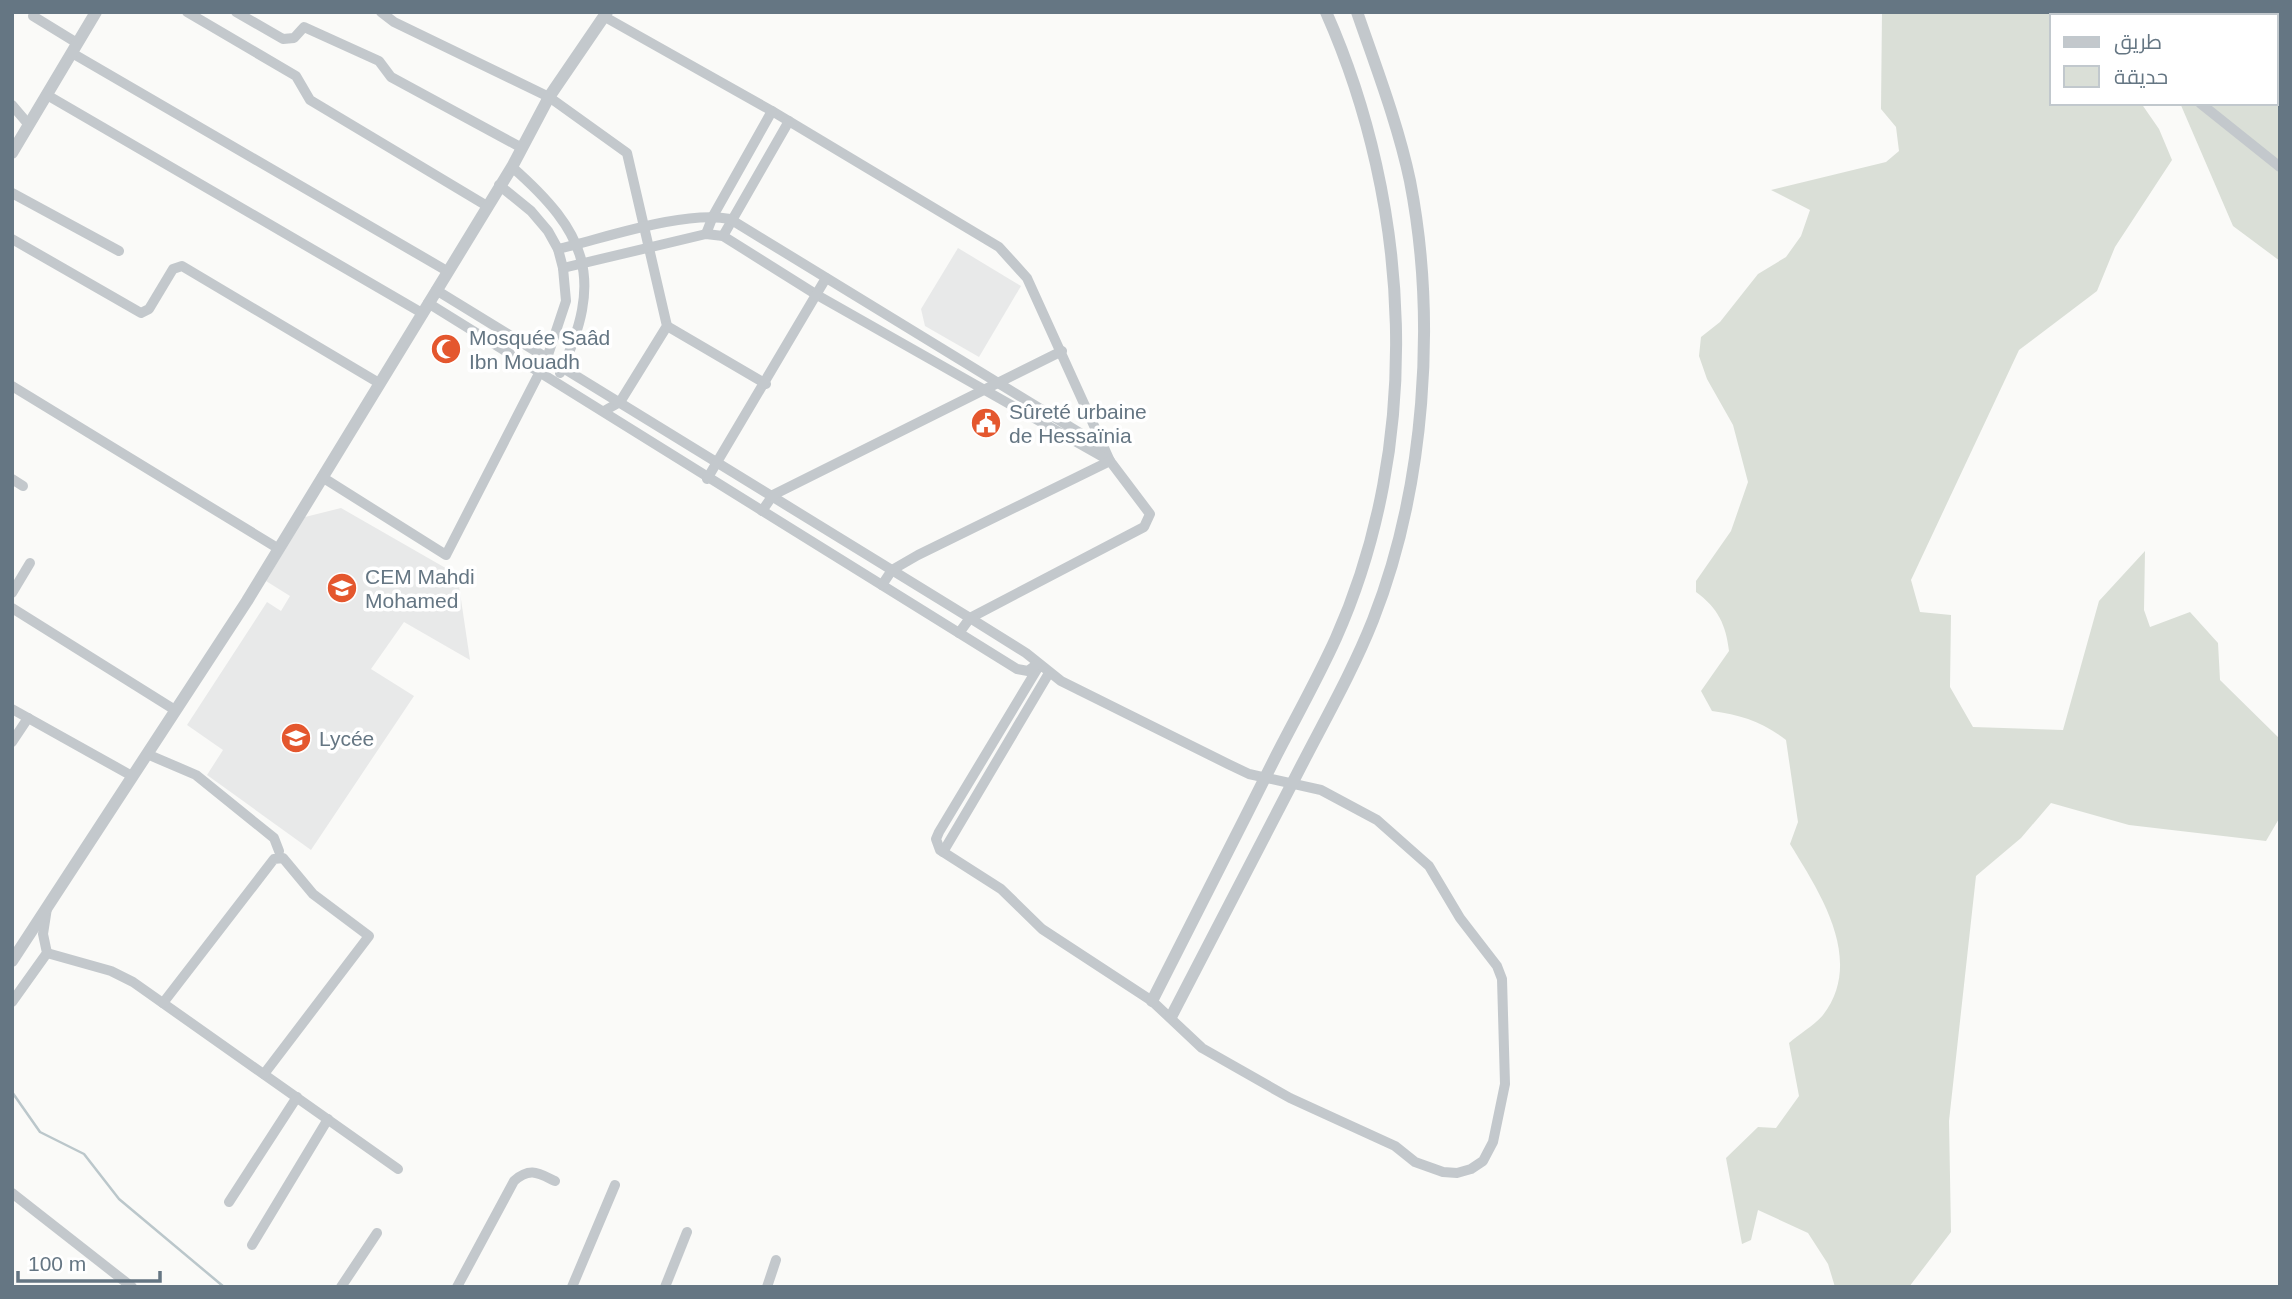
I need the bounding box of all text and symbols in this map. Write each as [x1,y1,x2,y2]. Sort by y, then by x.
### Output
legend [2050,14,2278,105]
text: طريق [2114,30,2162,55]
text: حديقة [2114,65,2168,88]
place label: Mosquée Saâd Ibn Mouadh [469,326,610,373]
mosque icon: Mosquée Saâd Ibn Mouadh [429,332,463,366]
place label: Sûreté urbaine de Hessaïnia [1009,400,1147,447]
public building icon: Sûreté urbaine de Hessaïnia [969,406,1003,440]
place label: CEM Mahdi Mohamed [365,565,475,612]
school or university icon: CEM Mahdi Mohamed [325,571,359,605]
school or university icon: Lycée [279,721,313,755]
place label: Lycée [319,727,374,750]
scale bar [18,1240,159,1284]
text: 100 m [28,1252,86,1275]

